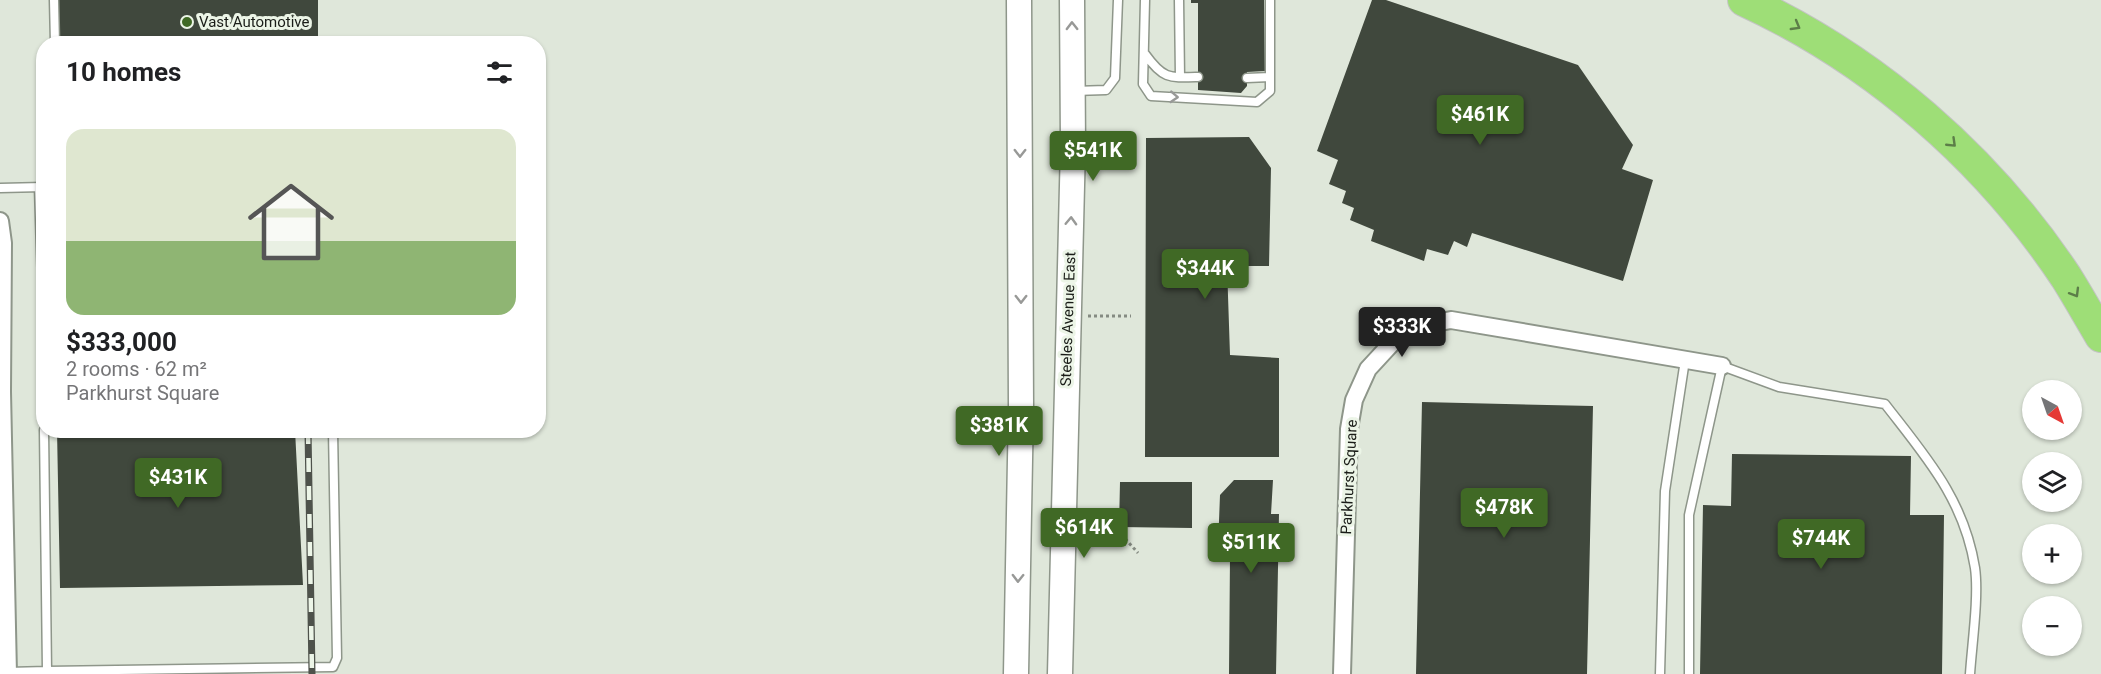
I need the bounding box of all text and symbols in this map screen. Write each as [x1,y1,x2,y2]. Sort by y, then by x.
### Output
place label: Vast Automotive [199,13,309,31]
marker: Vast Automotive [180,15,194,29]
one-way arrow [1790,19,1800,31]
one-way arrow [1066,21,1078,30]
icon: filters [483,56,516,89]
text: 10 homes [66,57,181,87]
one-way arrow [1170,90,1179,103]
pin: $461K [1438,95,1522,146]
text: $461K [1451,102,1509,126]
pin: $541K [1051,131,1135,182]
one-way arrow [1945,135,1956,146]
text: $541K [1064,138,1122,162]
one-way arrow [1014,149,1027,158]
icon: home [237,168,345,276]
one-way arrow [1065,216,1078,225]
pin: $344K [1163,249,1247,300]
street label: Steeles Avenue East [1057,251,1079,387]
text: $344K [1176,256,1234,280]
one-way arrow [2068,287,2080,297]
one-way arrow [1015,294,1027,303]
pin: $333K [1360,307,1444,358]
text: $333K [1373,314,1431,338]
text: $333,000 [66,327,177,357]
text: 2 rooms · 62 m² [66,357,207,381]
north arrow [2022,380,2082,440]
map controls [2022,380,2082,656]
text: Parkhurst Square [66,381,219,405]
pin: $381K [957,406,1041,457]
text: $381K [970,413,1028,437]
street label: Parkhurst Square [1337,419,1361,535]
button: layers [2022,452,2082,512]
pin: $431K [136,458,220,509]
text: $431K [149,465,207,489]
pin: $478K [1462,488,1546,539]
text: $478K [1475,495,1533,519]
pin: $614K [1042,508,1126,559]
text: $614K [1055,515,1113,539]
pin: $744K [1779,519,1863,570]
pin: $511K [1209,523,1293,574]
button: + [2022,524,2082,584]
text: $744K [1792,526,1850,550]
text: $511K [1222,530,1280,554]
one-way arrow [1012,573,1024,582]
button: − [2022,596,2082,656]

